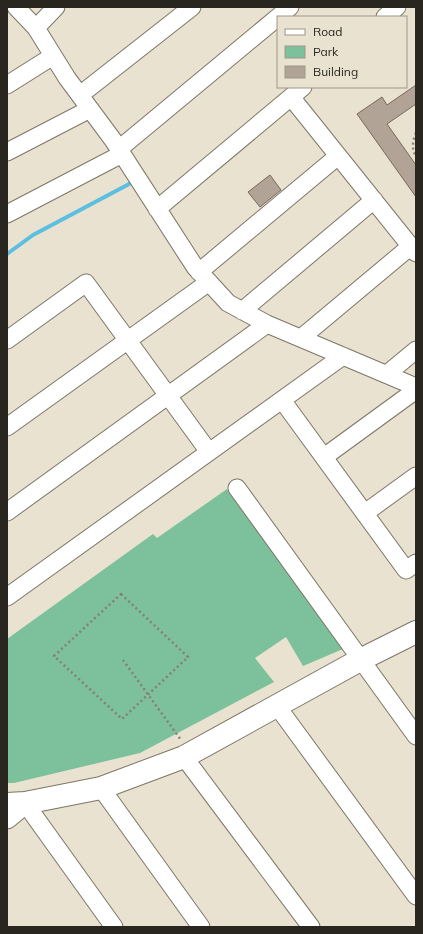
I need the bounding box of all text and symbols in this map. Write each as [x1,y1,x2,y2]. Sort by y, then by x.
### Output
legend [277,16,407,88]
text: Road [313,24,342,39]
text: Park [313,44,339,59]
text: Building [313,64,358,79]

